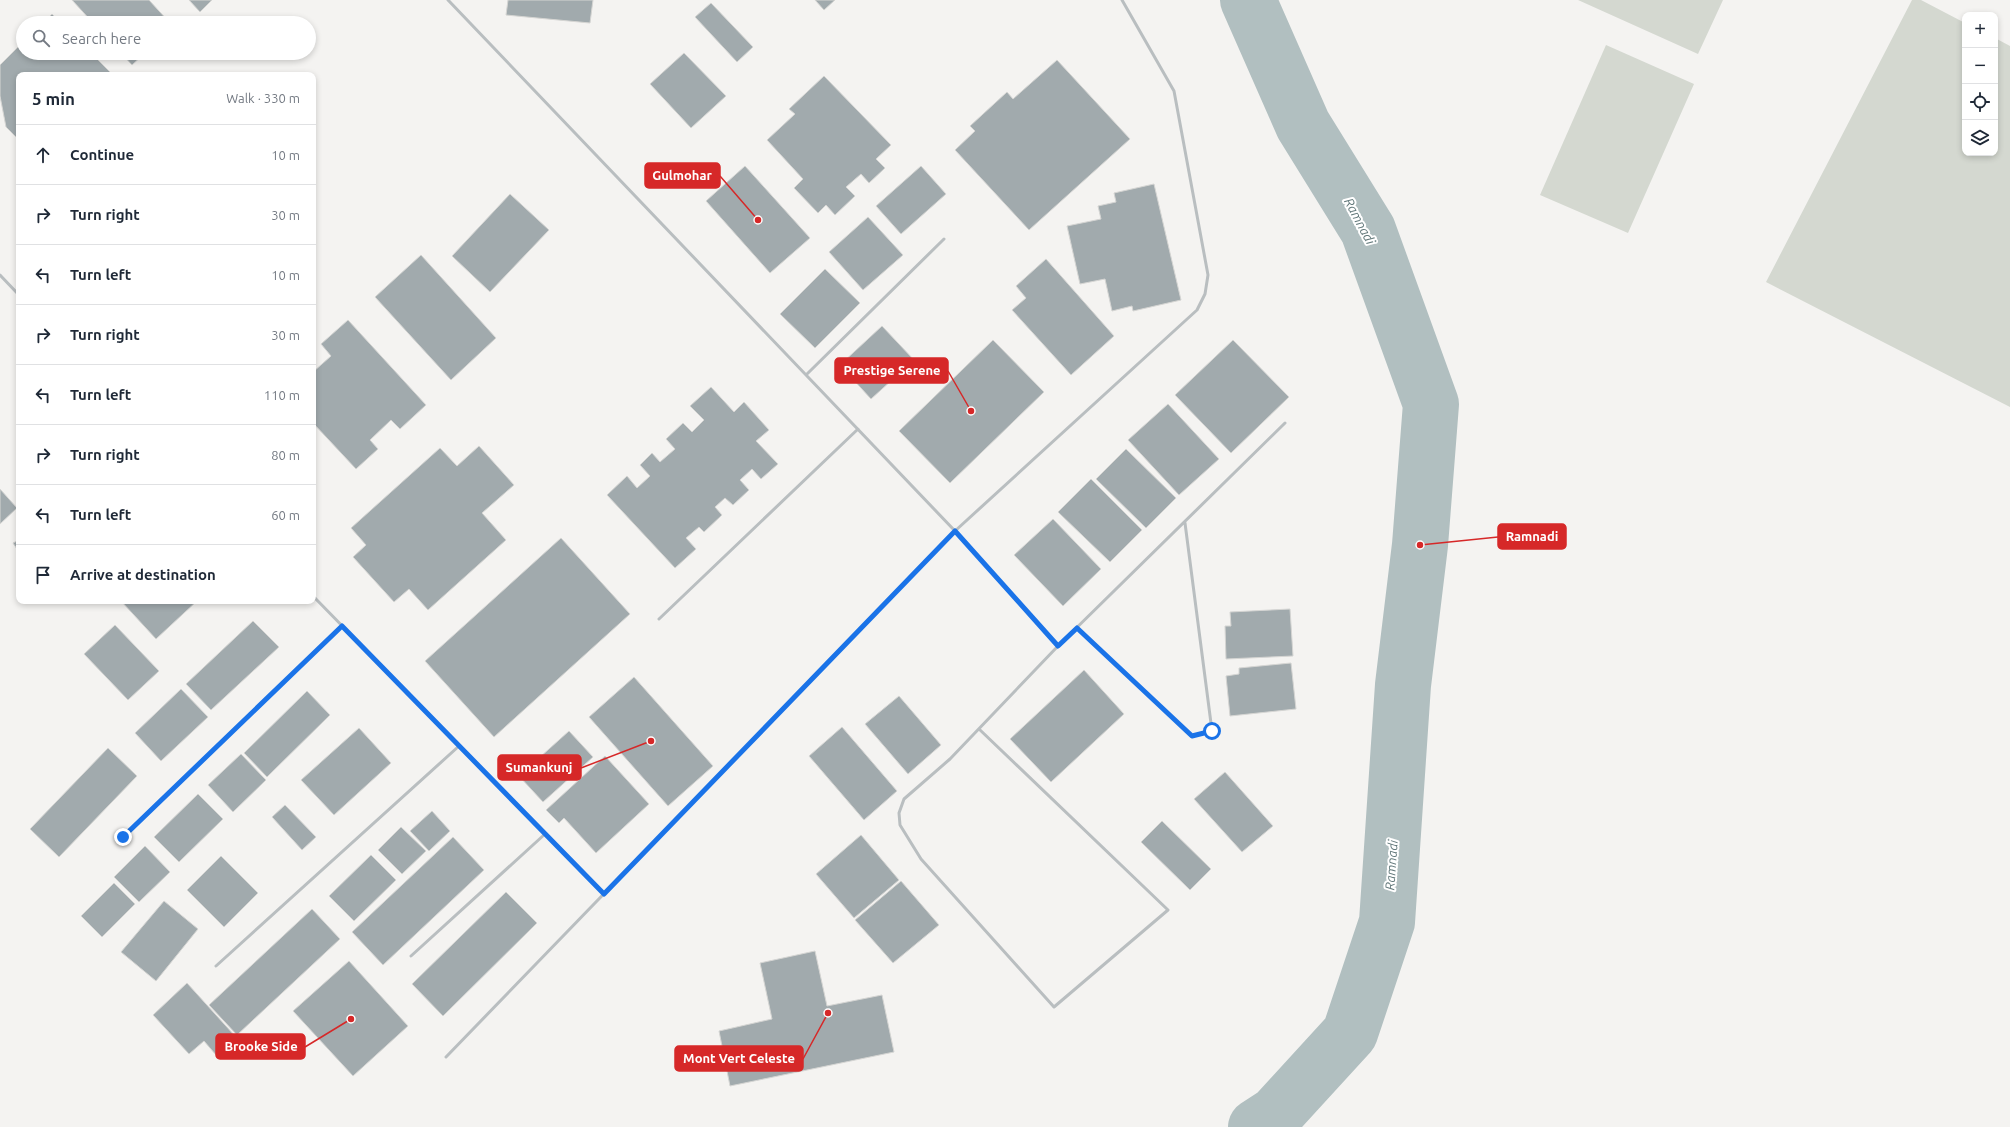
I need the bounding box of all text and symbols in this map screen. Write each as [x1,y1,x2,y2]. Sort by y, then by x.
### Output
map controls [1962,12,1998,156]
button: + [1962,12,1998,48]
search box [16,16,316,60]
icon: search [30,27,52,49]
text: Search here [62,30,141,47]
button: − [1962,48,1998,84]
button: locate [1962,84,1998,120]
text: 5 min [32,89,75,108]
text: Walk · 330 m [226,91,300,105]
button: layers [1962,120,1998,156]
icon: ahead [32,144,54,166]
text: Continue [70,146,134,163]
text: 10 m [271,148,300,162]
callout: Gulmohar [645,163,720,188]
text: Gulmohar [652,168,712,182]
water label: Ramnadi [1342,195,1378,247]
icon: right [32,204,54,226]
text: Turn right [70,206,140,223]
text: 30 m [271,208,300,222]
icon: left [32,264,54,286]
text: Turn left [70,266,131,283]
text: 10 m [271,268,300,282]
icon: right [32,324,54,346]
text: Turn right [70,326,140,343]
text: 30 m [271,328,300,342]
callout: Prestige Serene [835,358,948,383]
text: Prestige Serene [843,363,941,377]
icon: left [32,384,54,406]
text: Turn left [70,386,131,403]
text: 110 m [264,388,300,402]
icon: right [32,444,54,466]
text: Turn right [70,446,140,463]
text: 80 m [271,448,300,462]
icon: left [32,504,54,526]
text: Turn left [70,506,131,523]
text: 60 m [271,508,300,522]
callout: Ramnadi [1498,524,1566,549]
text: Ramnadi [1506,529,1558,543]
icon: arrive [32,564,54,586]
text: Arrive at destination [70,566,216,583]
route start [1203,722,1221,740]
callout: Sumankunj [498,755,581,780]
text: Sumankunj [506,760,572,774]
route end [114,828,132,846]
water label: Ramnadi [1382,839,1400,891]
callout: Brooke Side [216,1034,305,1059]
text: Brooke Side [224,1039,298,1053]
callout: Mont Vert Celeste [675,1046,803,1071]
text: Mont Vert Celeste [683,1051,795,1065]

